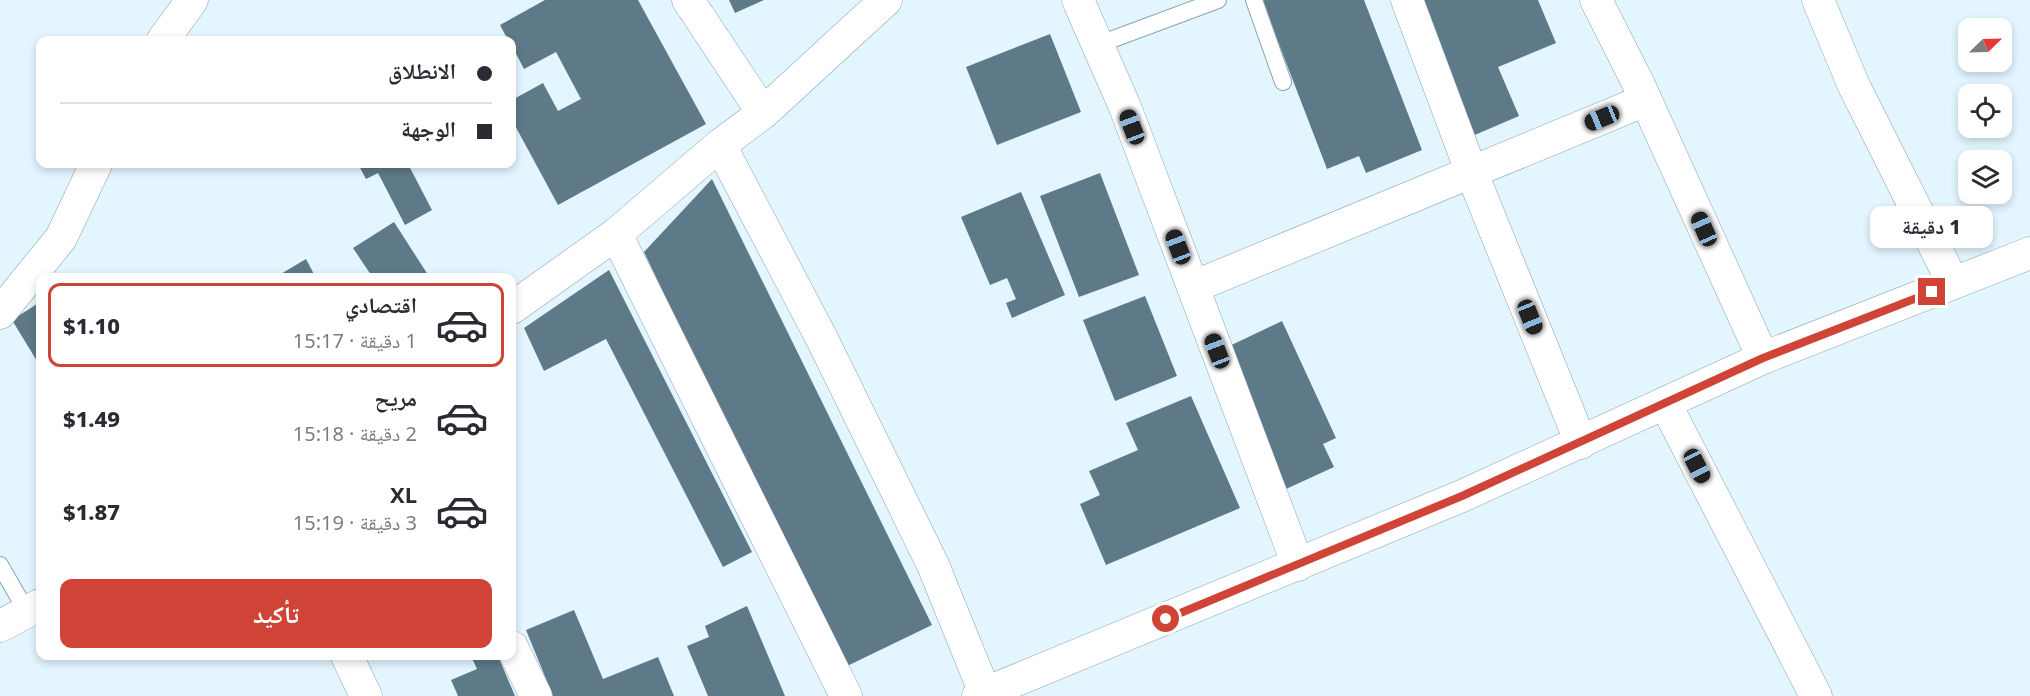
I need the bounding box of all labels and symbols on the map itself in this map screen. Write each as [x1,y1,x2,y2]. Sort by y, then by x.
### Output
north arrow [1958,18,2012,72]
car [1582,103,1622,133]
car [1117,107,1147,147]
callout: 1 دقيقة [1870,205,1994,247]
car [1688,209,1720,249]
car [1163,227,1193,267]
route end [1918,278,1945,305]
car [1515,297,1545,337]
car [1202,331,1232,371]
car [1681,446,1713,486]
route start [1152,605,1179,632]

